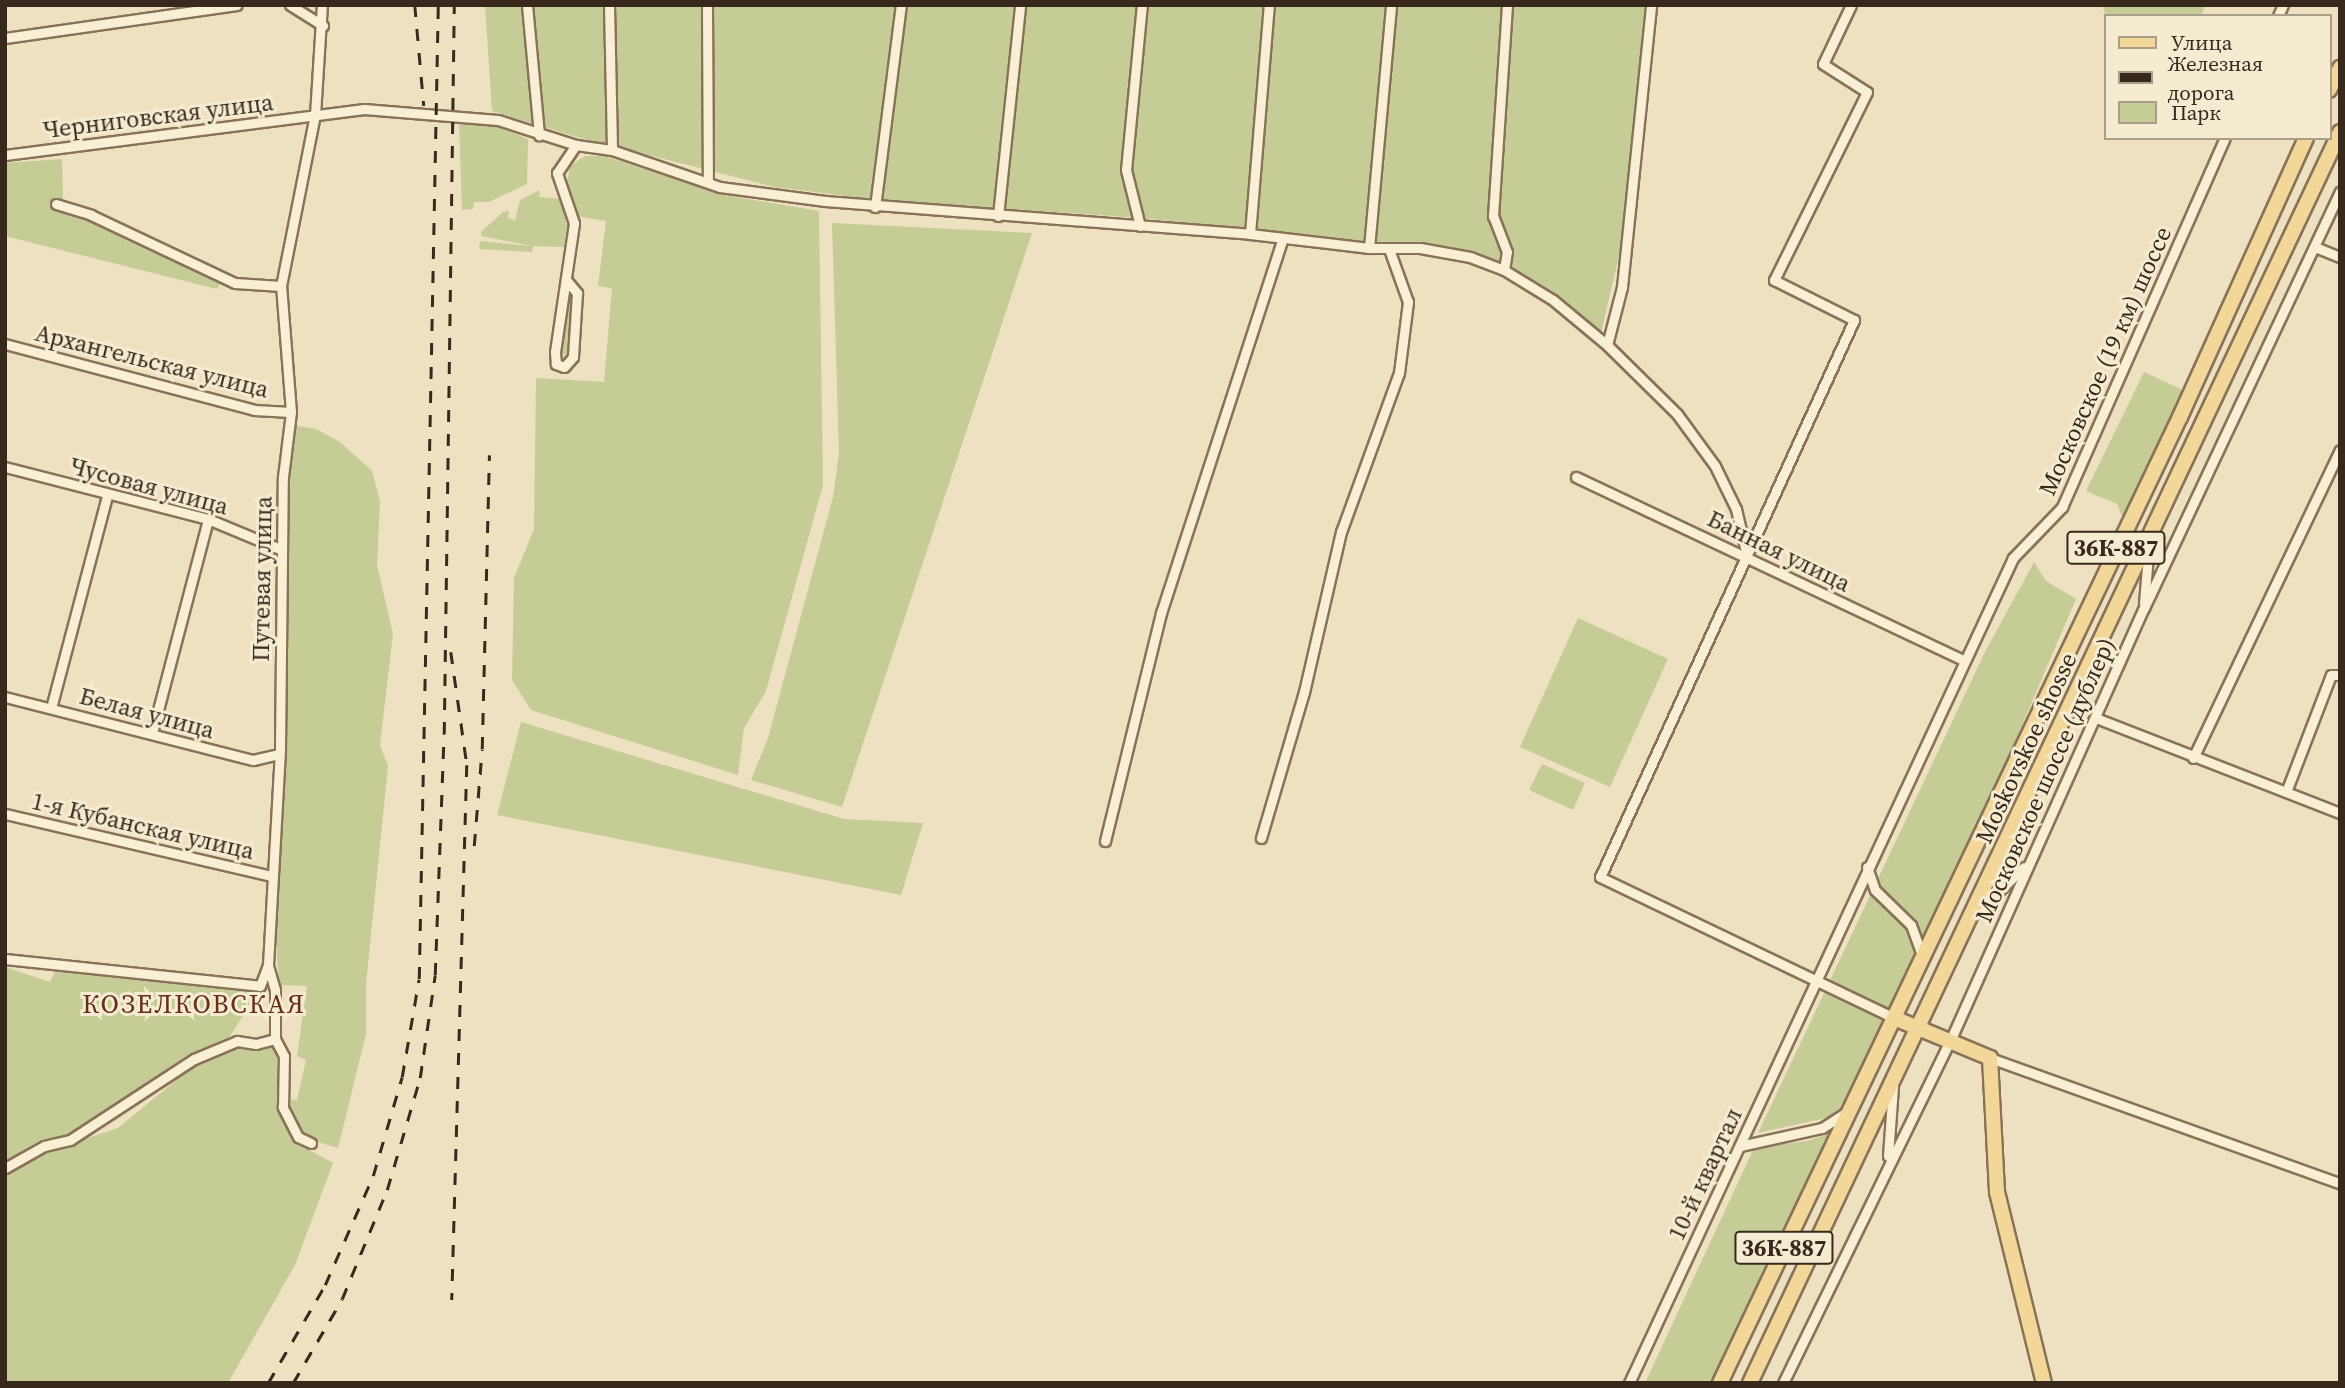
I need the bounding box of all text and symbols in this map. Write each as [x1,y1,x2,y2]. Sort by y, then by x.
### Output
legend [2104,14,2331,140]
text: Улица [2171,28,2232,57]
text: Железная дорога [2167,49,2263,107]
street label: Черниговская улица [41,88,275,144]
text: Парк [2171,98,2221,127]
street label: Московское (19 км) шоссе [2033,222,2177,500]
street label: Архангельская улица [32,318,272,404]
street label: Чусовая улица [66,451,232,521]
street label: Путевая улица [246,496,278,662]
street label: Банная улица [1703,504,1855,598]
road number: 36К-887 [2065,528,2167,568]
street label: Московское шоссе (дублер) [1969,633,2121,927]
street label: Moskovskoe shosse [1969,648,2083,848]
street label: Белая улица [76,681,218,745]
street label: 1-я Кубанская улица [29,786,257,866]
district label: КОЗЕЛКОВСКАЯ [84,989,304,1021]
street label: 10-й квартал [1662,1103,1748,1245]
road number: 36К-887 [1733,1228,1835,1268]

